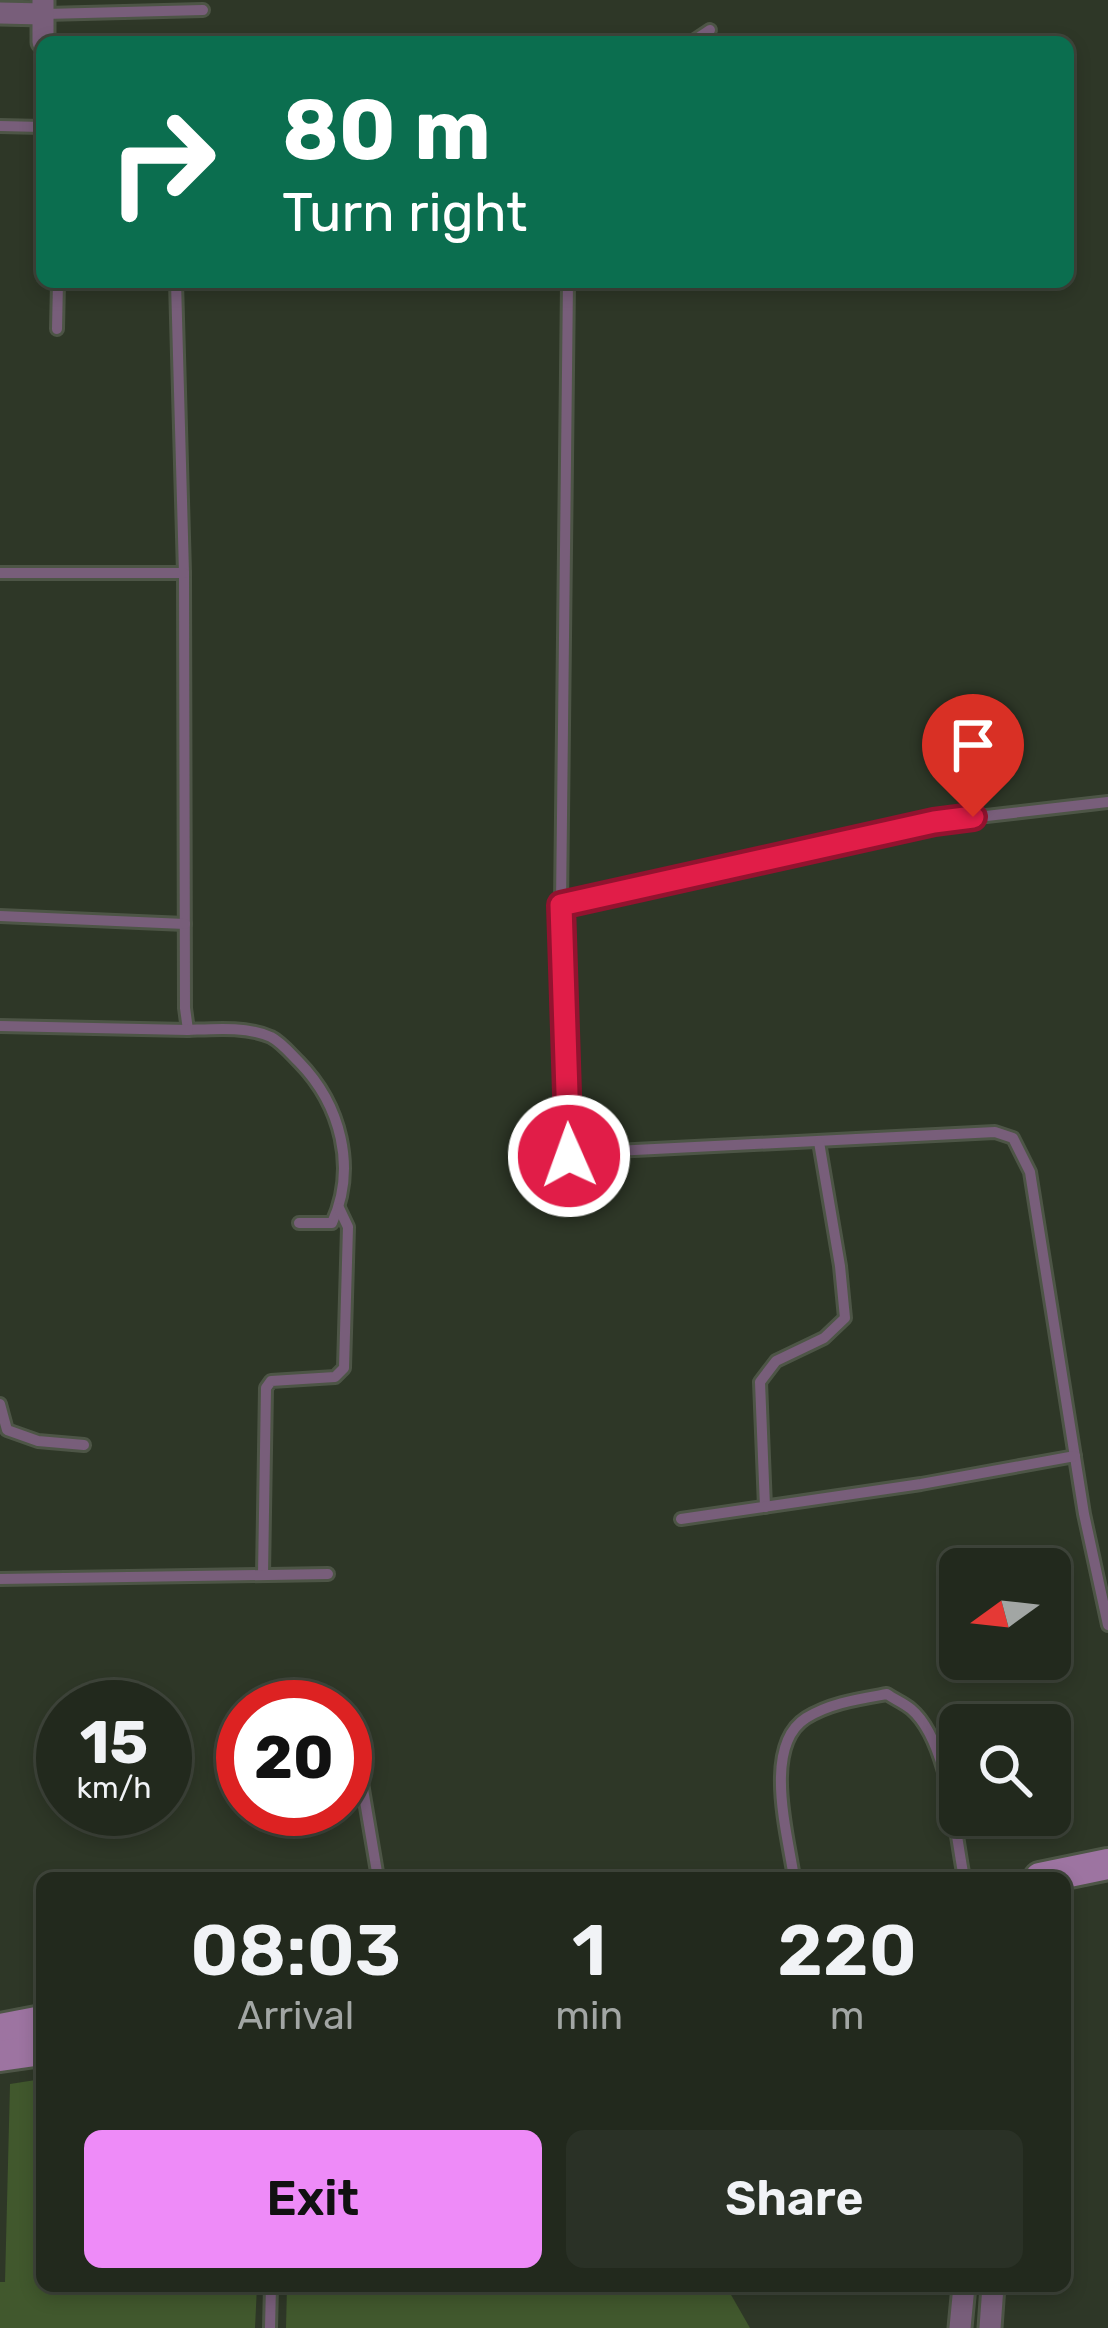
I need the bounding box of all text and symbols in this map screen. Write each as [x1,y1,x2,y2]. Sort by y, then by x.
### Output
text: 80 m [282,80,491,180]
icon: right [84,84,240,240]
text: Turn right [282,181,527,245]
pin [922,694,1024,817]
icon: arrive [940,712,1006,778]
position arrow [506,1093,632,1219]
north arrow [939,1548,1071,1680]
map controls [939,1548,1071,1836]
speed limit sign: 20 [216,1680,372,1836]
button: search [939,1704,1071,1836]
text: 15 [80,1707,148,1778]
text: km/h [77,1770,151,1806]
text: 08:03 [190,1908,401,1993]
text: 1 [572,1908,606,1993]
text: 220 [777,1908,917,1993]
text: Arrival [237,1993,354,2039]
text: min [555,1993,623,2039]
text: m [830,1993,864,2039]
button: Exit [84,2130,542,2268]
button: Share [566,2130,1023,2268]

